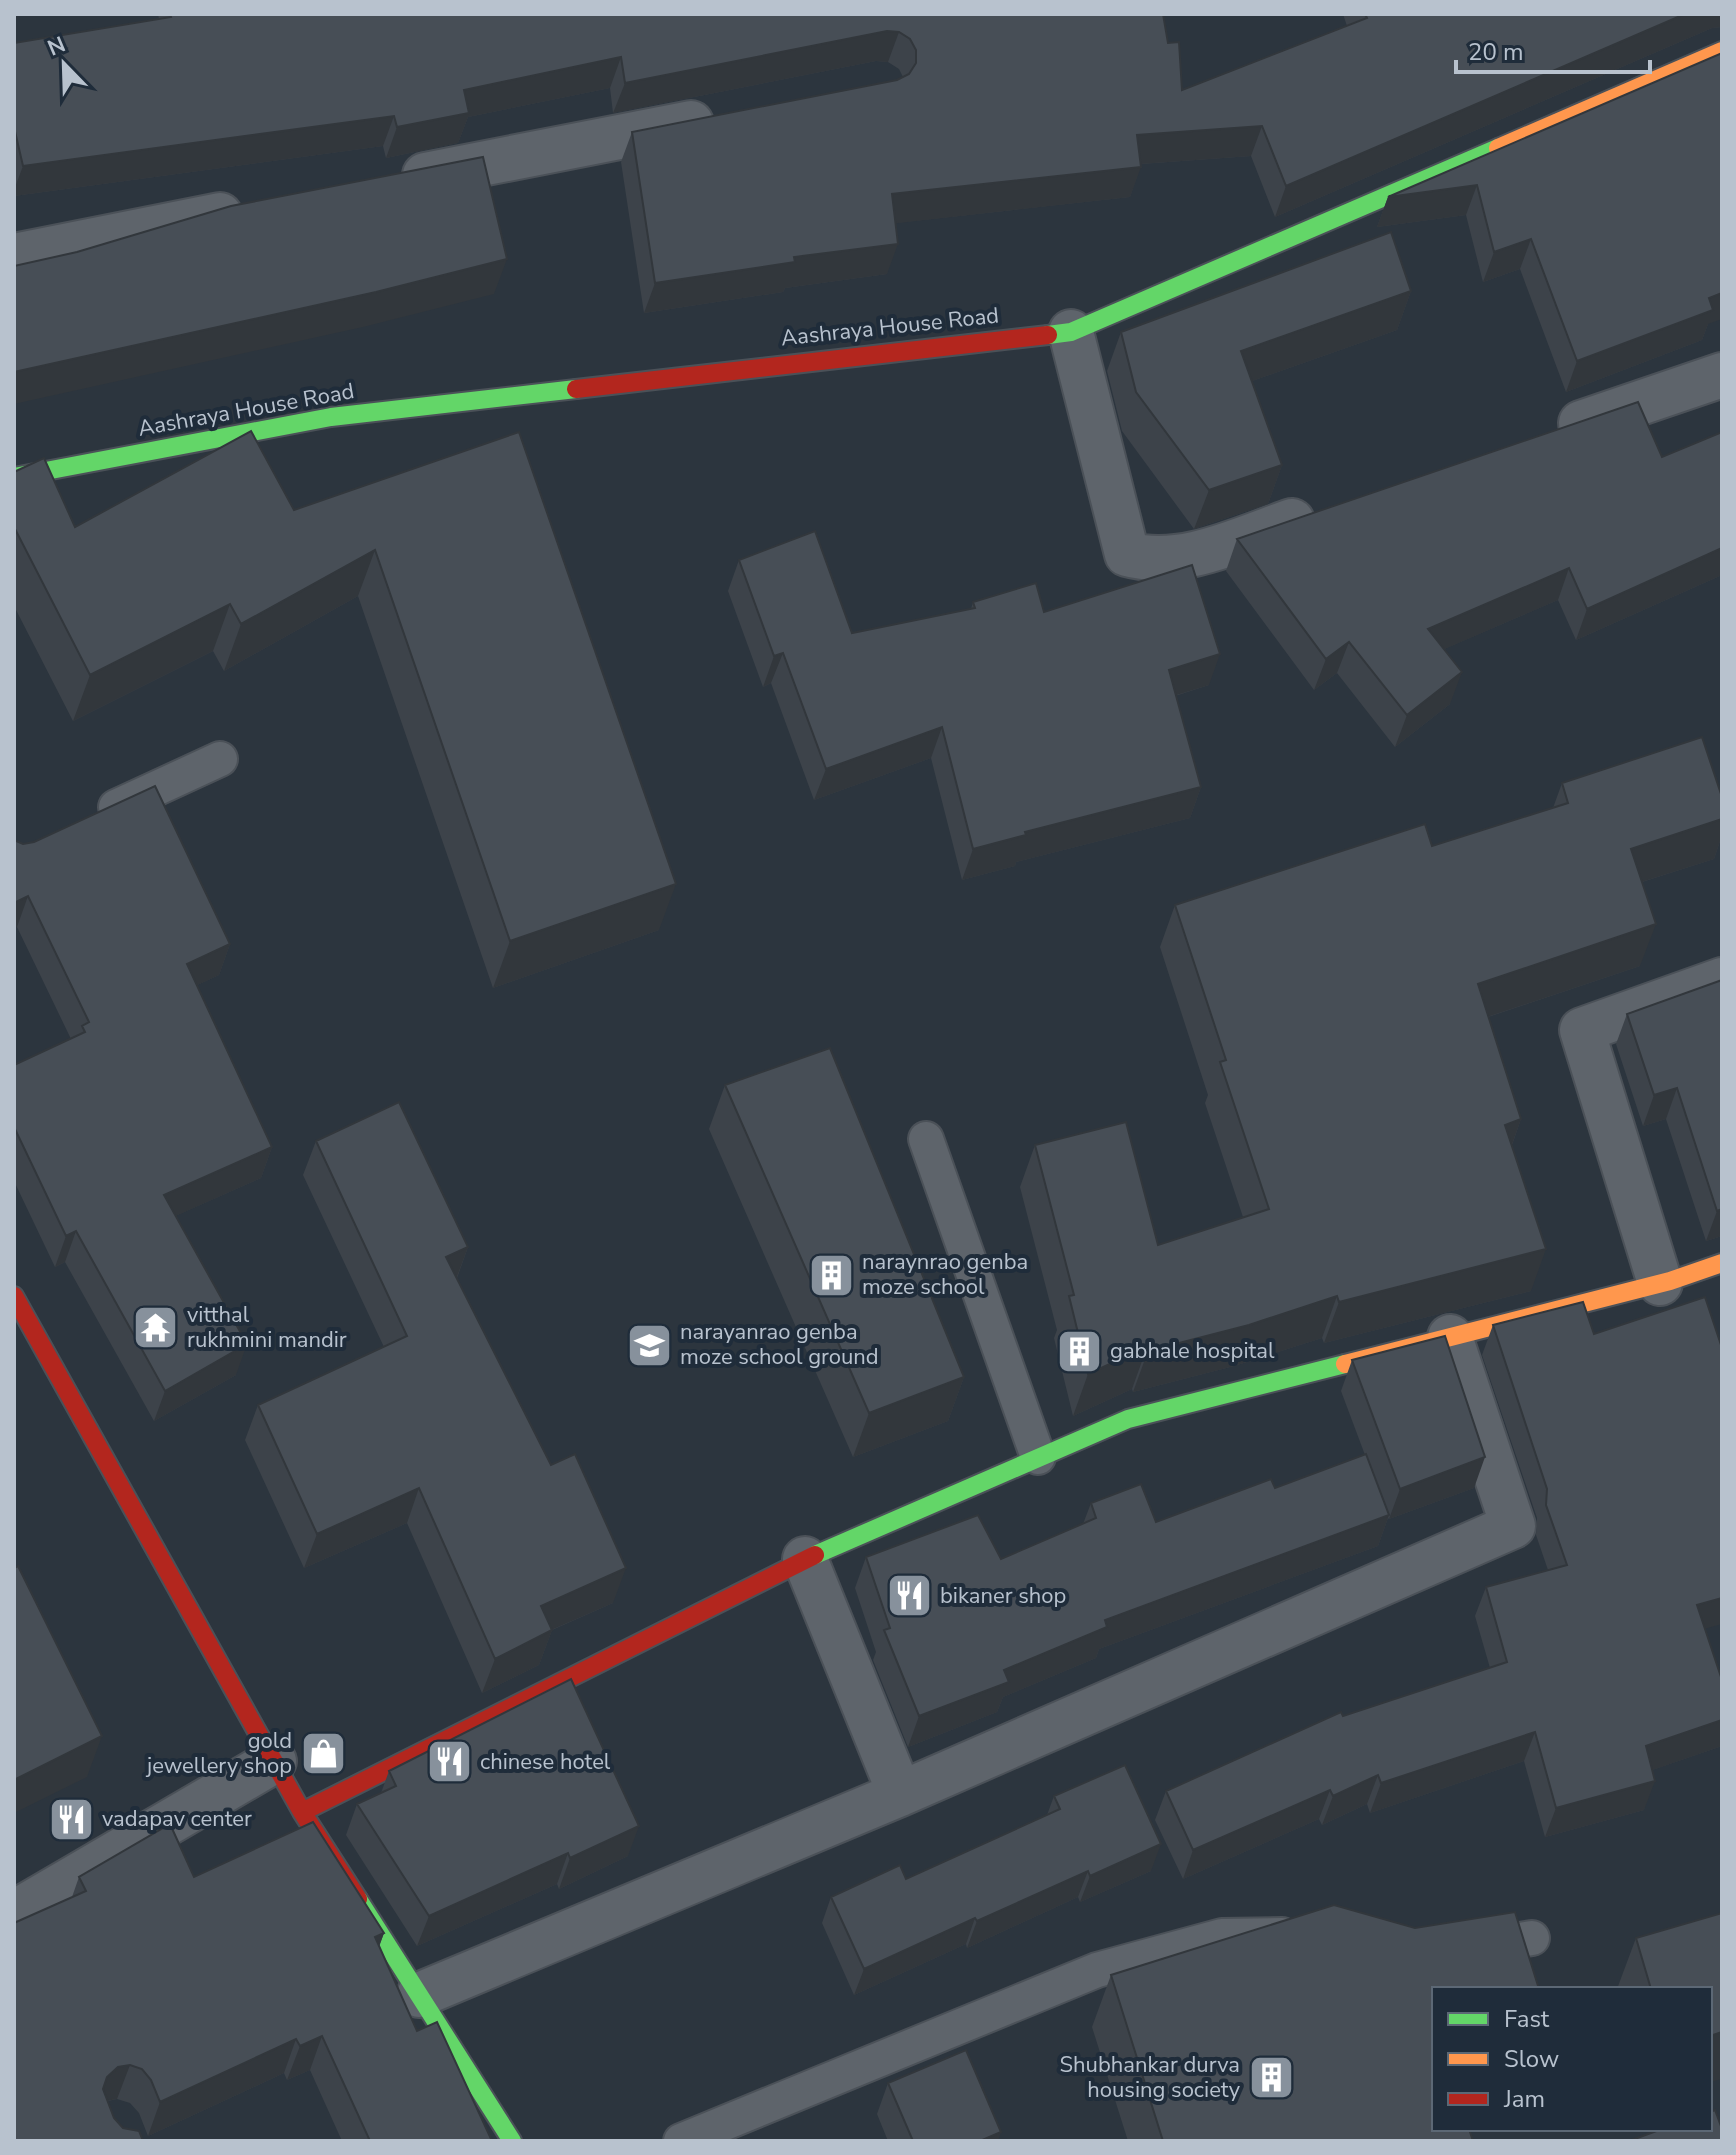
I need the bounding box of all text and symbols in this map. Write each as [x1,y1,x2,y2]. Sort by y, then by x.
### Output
north arrow [24,24,104,104]
scale bar [1456,24,1650,74]
text: N [43,29,70,64]
text: 20 m [1468,36,1524,68]
street label: Aashraya House Road [780,301,1000,353]
street label: Aashraya House Road [136,376,356,444]
place label: naraynrao genba moze school [862,1247,1028,1302]
building icon: naraynrao genba moze school [807,1251,855,1299]
place label: vitthal rukhmini mandir [187,1300,347,1355]
temple icon: vitthal rukhmini mandir [132,1304,180,1352]
place label: narayanrao genba moze school ground [680,1317,879,1372]
school or university icon: narayanrao genba moze school ground [625,1321,673,1369]
building icon: gabhale hospital [1055,1327,1103,1375]
place label: gabhale hospital [1110,1336,1275,1366]
restaurant icon: bikaner shop [885,1572,933,1620]
place label: bikaner shop [940,1581,1066,1611]
place label: gold jewellery shop [145,1726,292,1781]
shop icon: gold jewellery shop [299,1730,347,1778]
restaurant icon: chinese hotel [425,1738,473,1786]
place label: chinese hotel [480,1747,611,1777]
restaurant icon: vadapav center [47,1795,95,1843]
place label: vadapav center [102,1804,252,1834]
legend [1432,1987,1712,2131]
text: Fast [1504,2003,1550,2035]
text: Slow [1504,2043,1559,2075]
place label: Shubhankar durva housing society [1060,2050,1241,2105]
building icon: Shubhankar durva housing society [1247,2054,1295,2102]
text: Jam [1503,2083,1545,2115]

